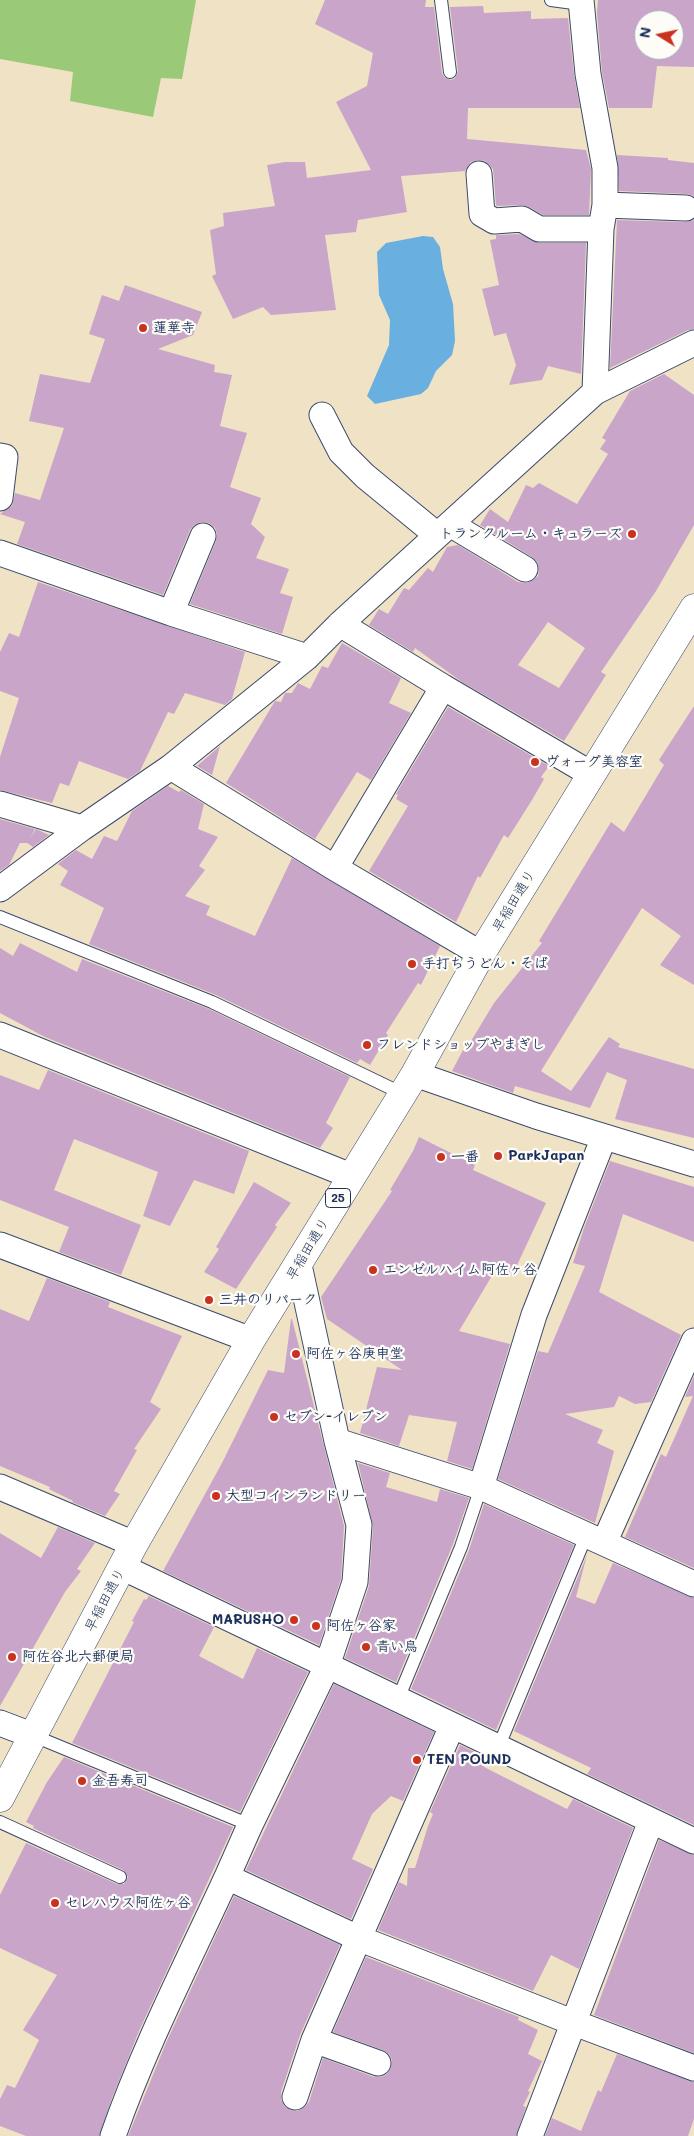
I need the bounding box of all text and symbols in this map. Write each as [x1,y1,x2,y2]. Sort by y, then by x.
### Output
north arrow [634,10,684,60]
text: N [634,26,655,39]
place label: 蓮華寺 [153,320,195,336]
marker: 蓮華寺 [137,322,149,334]
place label: トランクルーム・キュラーズ [439,526,622,542]
marker: トランクルーム・キュラーズ [626,528,638,540]
place label: ヴォーグ美容室 [545,754,643,770]
marker: ヴォーグ美容室 [529,756,541,768]
street label: 早稲田通り [489,867,539,935]
place label: 手打ちうどん・そば [422,956,548,972]
marker: 手打ちうどん・そば [406,958,418,970]
place label: フレンドショップやまぎし [377,1037,545,1053]
marker: フレンドショップやまぎし [361,1039,373,1051]
place label: ParkJapan [508,1148,584,1164]
place label: 一番 [451,1149,479,1165]
marker: ParkJapan [492,1150,504,1162]
marker: 一番 [435,1151,447,1163]
road number: 25 [326,1188,350,1208]
street label: 早稲田通り [283,1215,333,1283]
place label: エンゼルハイム阿佐ヶ谷 [383,1262,537,1278]
marker: エンゼルハイム阿佐ヶ谷 [367,1264,379,1276]
place label: 三井のリパーク [219,1292,317,1308]
marker: 三井のリパーク [203,1294,215,1306]
place label: 阿佐ヶ谷庚申堂 [306,1346,404,1362]
marker: 阿佐ヶ谷庚申堂 [290,1348,302,1360]
place label: セブン-イレブン [284,1409,388,1425]
marker: セブン-イレブン [268,1411,280,1423]
place label: 大型コインランドリー [226,1488,366,1504]
marker: 大型コインランドリー [210,1490,222,1502]
street label: 早稲田通り [81,1565,129,1635]
place label: MARUSHO [212,1612,284,1628]
marker: MARUSHO [288,1614,300,1626]
place label: 阿佐ヶ谷家 [326,1618,396,1634]
marker: 阿佐ヶ谷家 [310,1620,322,1632]
place label: 青い鳥 [376,1639,418,1655]
marker: 青い鳥 [360,1641,372,1653]
place label: 阿佐谷北六郵便局 [22,1649,134,1665]
marker: 阿佐谷北六郵便局 [6,1651,18,1663]
place label: TEN POUND [427,1752,511,1768]
marker: TEN POUND [411,1754,423,1766]
place label: 金吾寿司 [92,1773,148,1789]
marker: 金吾寿司 [76,1775,88,1787]
place label: セレハウス阿佐ヶ谷 [65,1895,191,1911]
marker: セレハウス阿佐ヶ谷 [49,1897,61,1909]

